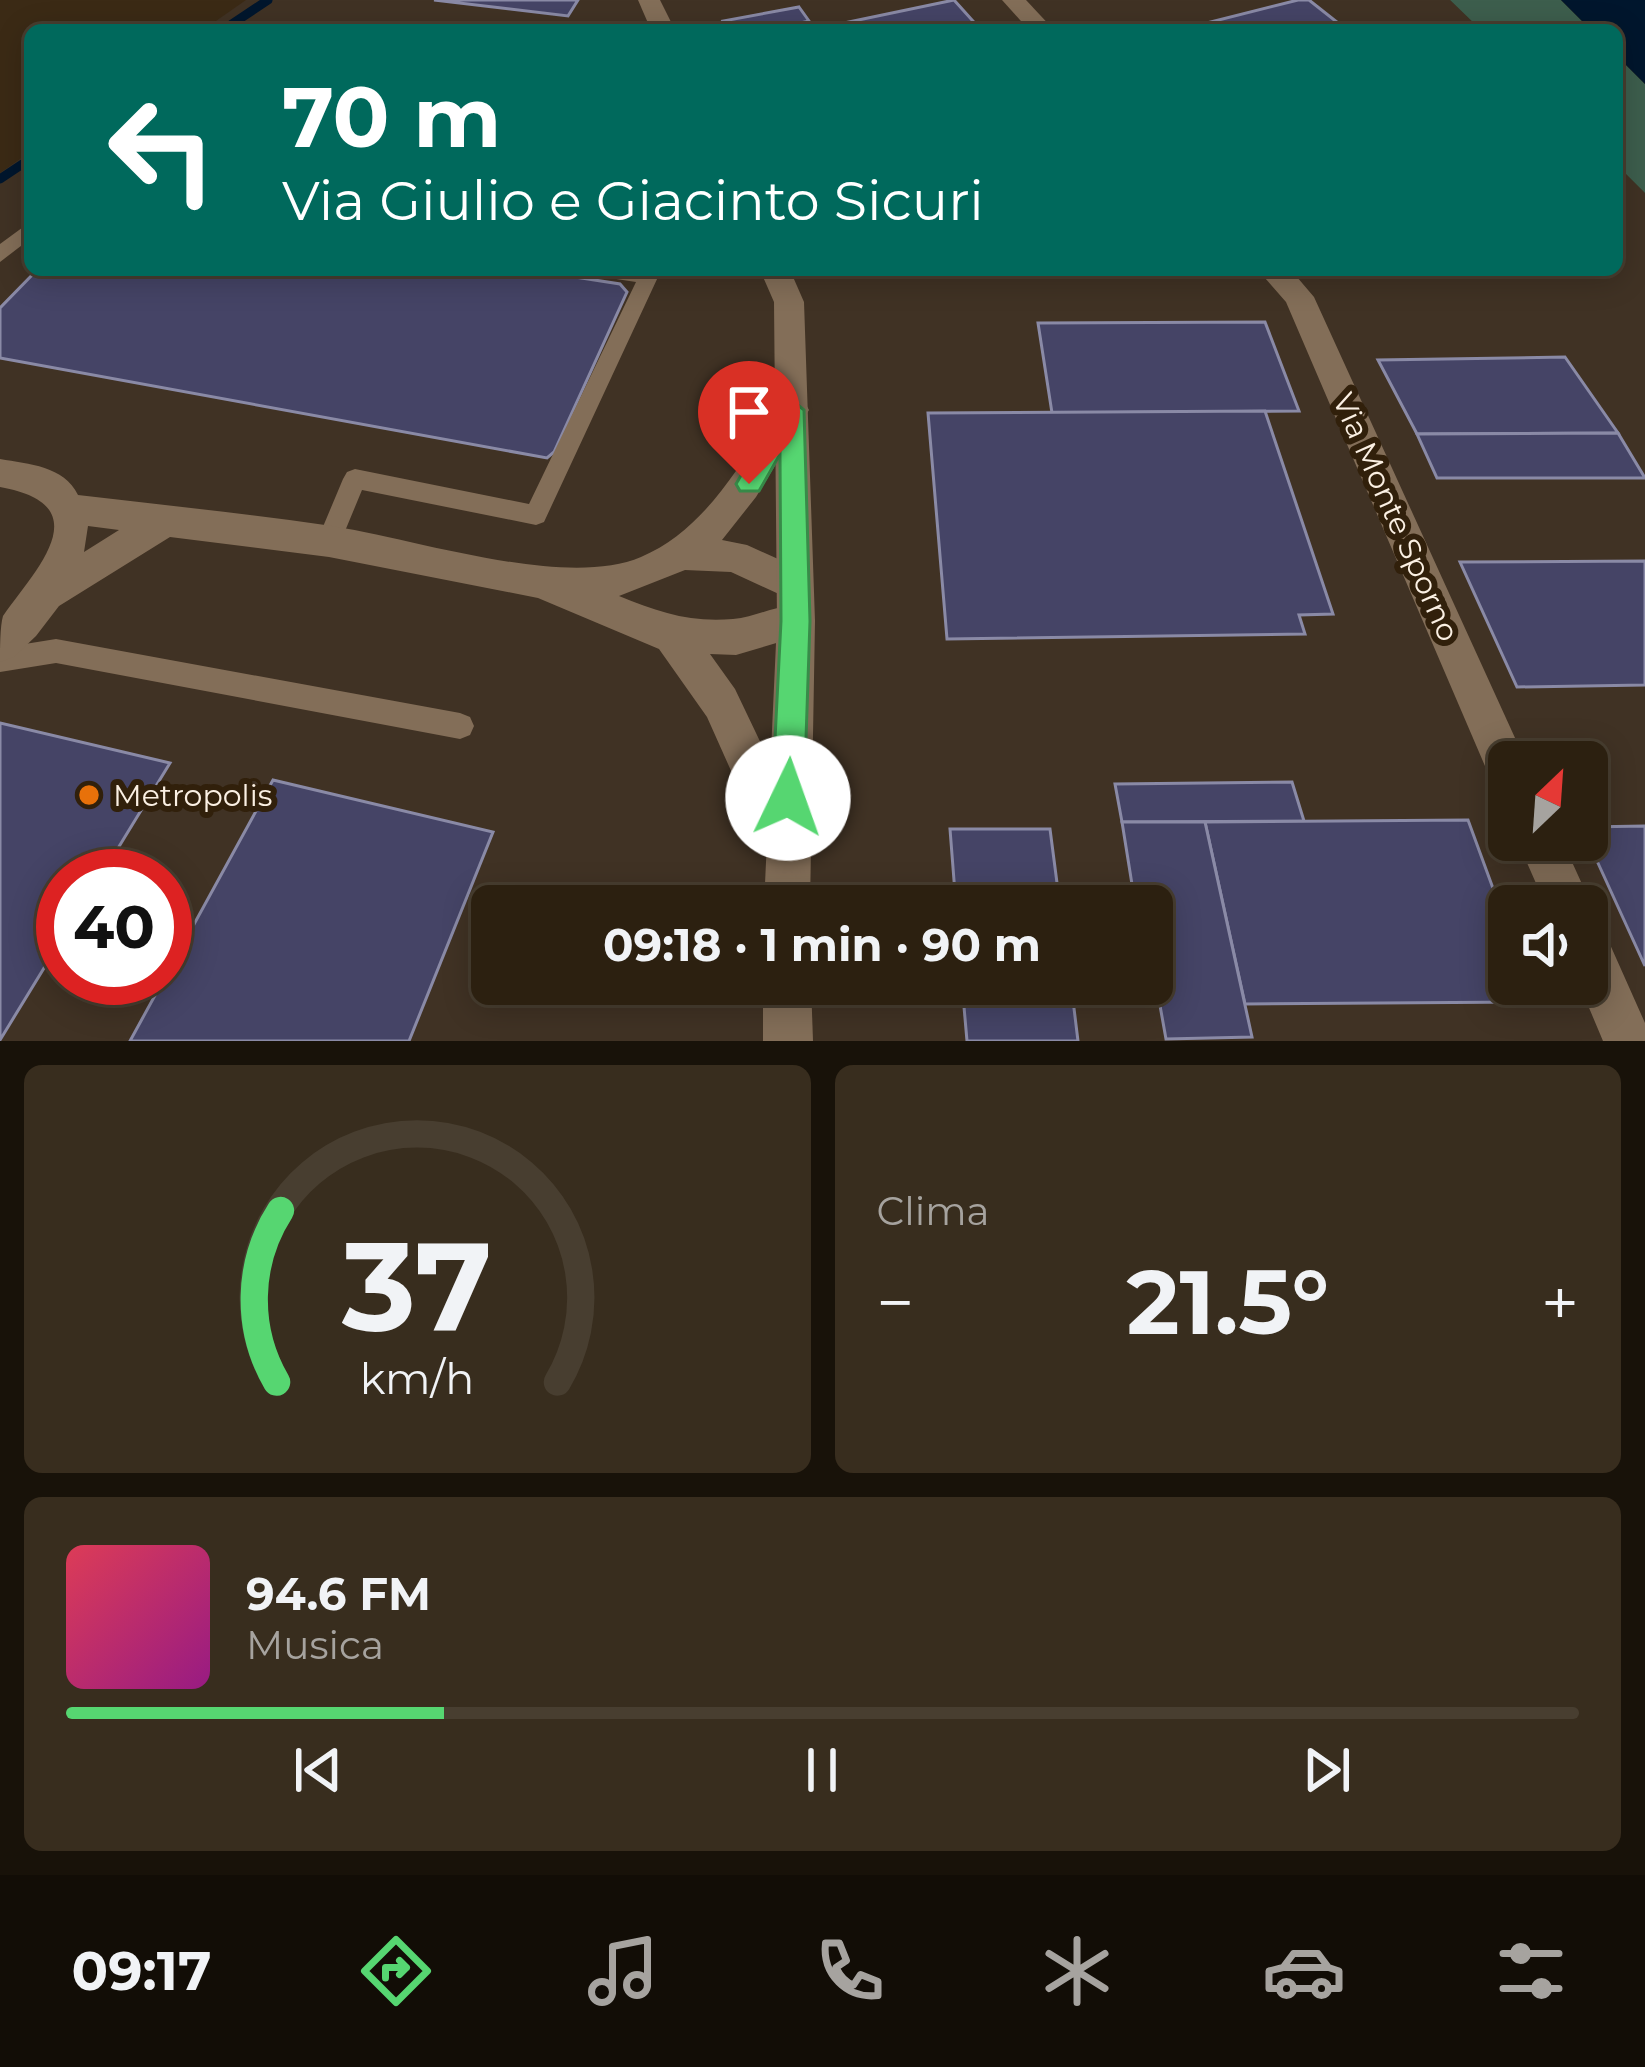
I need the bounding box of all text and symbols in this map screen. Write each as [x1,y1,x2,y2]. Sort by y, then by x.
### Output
text: 70 m [282,66,501,168]
icon: left [84,72,240,228]
text: Via Giulio e Giacinto Sicuri [282,168,984,234]
pin [698,361,800,484]
icon: arrive [716,379,782,445]
street label: Via Monte Sporno [1325,387,1467,647]
position arrow [725,735,851,861]
north arrow [1488,741,1608,861]
map controls [1488,741,1608,1005]
place label: Metropolis [113,777,272,814]
marker: Metropolis [76,782,102,808]
speed limit sign: 40 [36,849,192,1005]
button: sound [1488,885,1608,1005]
text: 09:18 · 1 min · 90 m [603,917,1041,972]
text: Clima [877,1187,990,1235]
text: 37 [341,1210,492,1362]
text: 21.5° [1126,1247,1329,1357]
text: − [877,1262,914,1343]
text: + [1541,1262,1579,1343]
text: km/h [360,1352,474,1405]
text: 94.6 FM [246,1566,431,1621]
text: Musica [246,1621,384,1669]
icon: previous [285,1737,351,1803]
icon: pause [789,1737,855,1803]
icon: next [1294,1737,1360,1803]
icon: directions [354,1929,438,2013]
icon: music [581,1929,665,2013]
icon: phone [808,1929,892,2013]
icon: climate [1035,1929,1119,2013]
icon: car [1262,1929,1346,2013]
icon: filters [1489,1929,1573,2013]
text: 09:17 [72,1938,211,2004]

